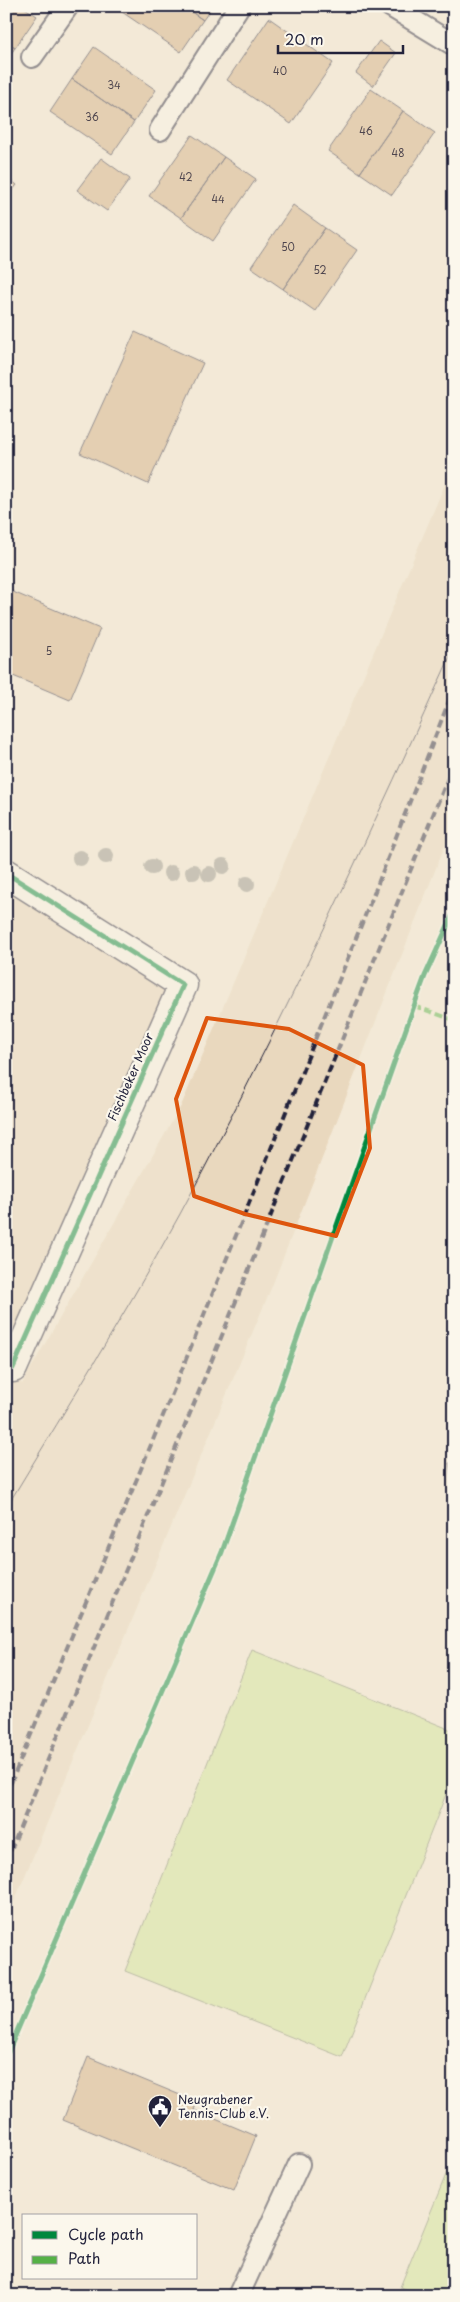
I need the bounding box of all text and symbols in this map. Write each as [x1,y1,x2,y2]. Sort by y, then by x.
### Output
scale bar [278,22,402,54]
text: 20 m [285,27,324,50]
house number: 40 [273,63,287,78]
house number: 34 [107,77,121,92]
house number: 36 [85,109,99,124]
house number: 46 [359,123,373,138]
house number: 48 [392,145,404,160]
house number: 42 [179,169,193,184]
house number: 44 [211,191,225,206]
house number: 50 [281,239,295,254]
house number: 52 [313,262,327,277]
house number: 5 [46,643,52,658]
street label: Fischbeker Moor [103,1029,158,1124]
place label: Neugrabener Tennis-Club e.V. [178,2090,269,2122]
public building icon: Neugrabener Tennis-Club e.V. [147,2094,173,2128]
legend [22,2214,198,2280]
text: Cycle path [68,2222,144,2245]
text: Path [68,2246,100,2269]

